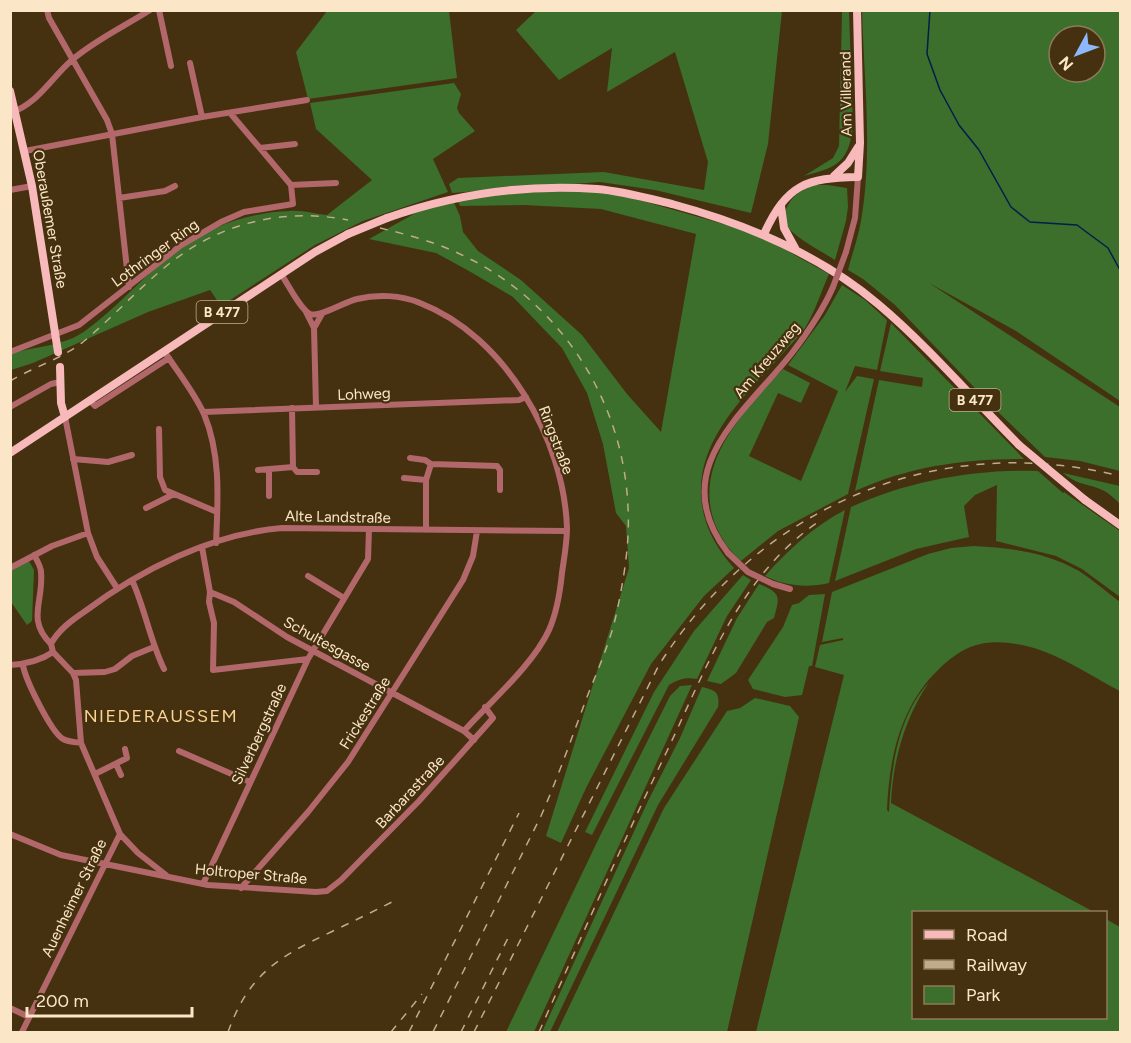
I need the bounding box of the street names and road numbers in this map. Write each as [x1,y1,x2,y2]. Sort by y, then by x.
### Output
street label: Am Villerand [836,51,856,137]
street label: Oberaußemer Straße [29,148,71,290]
street label: Lothringer Ring [108,215,202,291]
road number: B 477 [196,301,248,323]
street label: Am Kreuzweg [730,318,804,402]
street label: Lohweg [337,384,391,404]
road number: B 477 [950,389,1000,411]
street label: Ringstraße [535,403,577,477]
street label: Alte Landstraße [285,507,391,527]
street label: Schultesgasse [280,613,374,675]
street label: Frickestraße [336,673,394,753]
street label: Silverbergstraße [228,680,290,788]
street label: Barbarastraße [372,752,448,832]
street label: Auenheimer Straße [38,836,110,960]
street label: Holtroper Straße [194,860,308,888]

